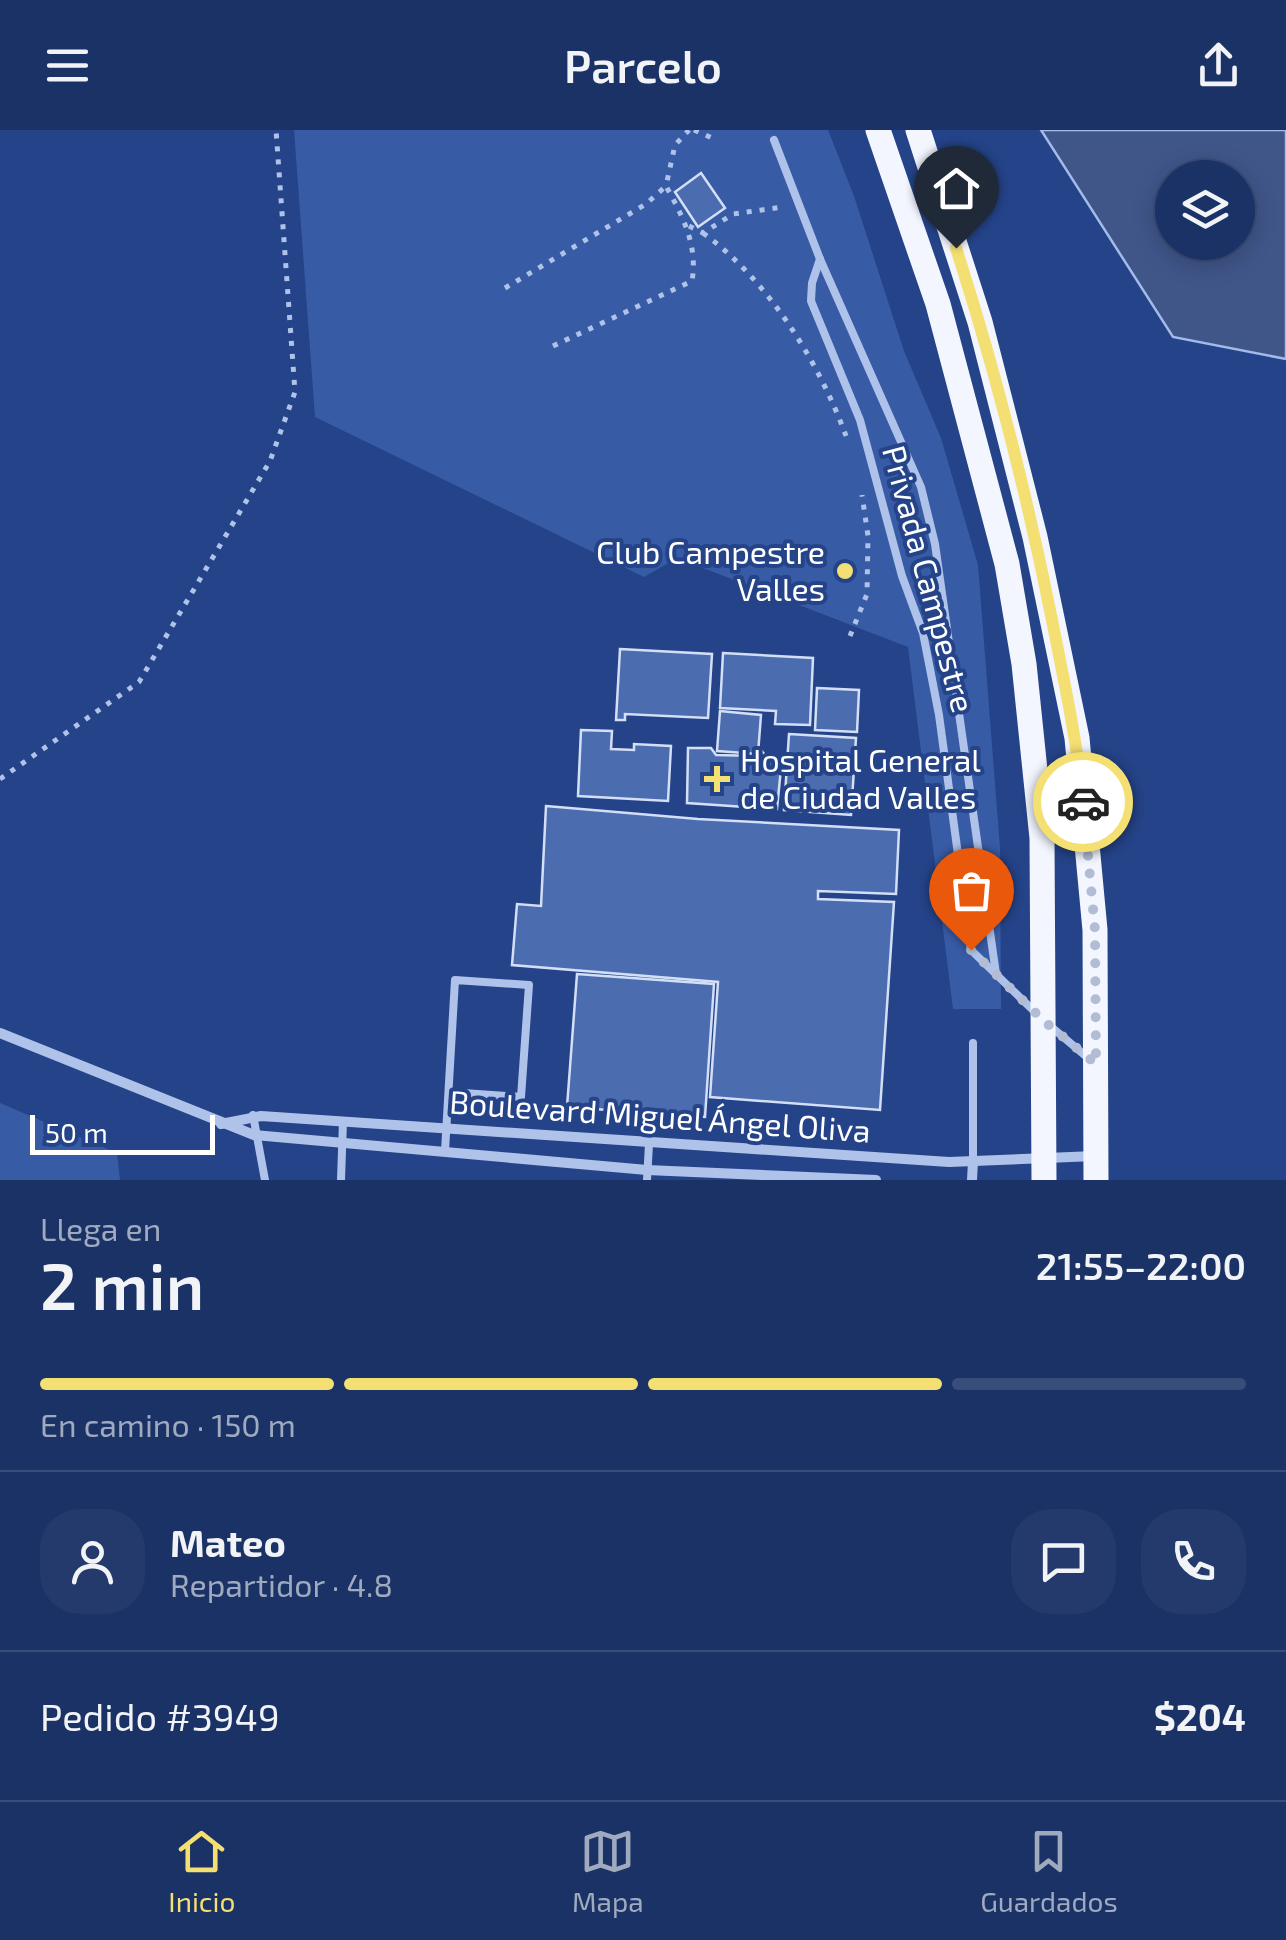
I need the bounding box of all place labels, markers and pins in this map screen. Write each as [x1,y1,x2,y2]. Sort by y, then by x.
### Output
pin [914,146,999,249]
place label: Club Campestre Valles [596,532,825,607]
marker: Club Campestre Valles [834,560,856,582]
place label: Hospital General de Ciudad Valles [740,740,981,815]
marker: Hospital General de Ciudad Valles [704,766,730,792]
pin [929,848,1014,951]

